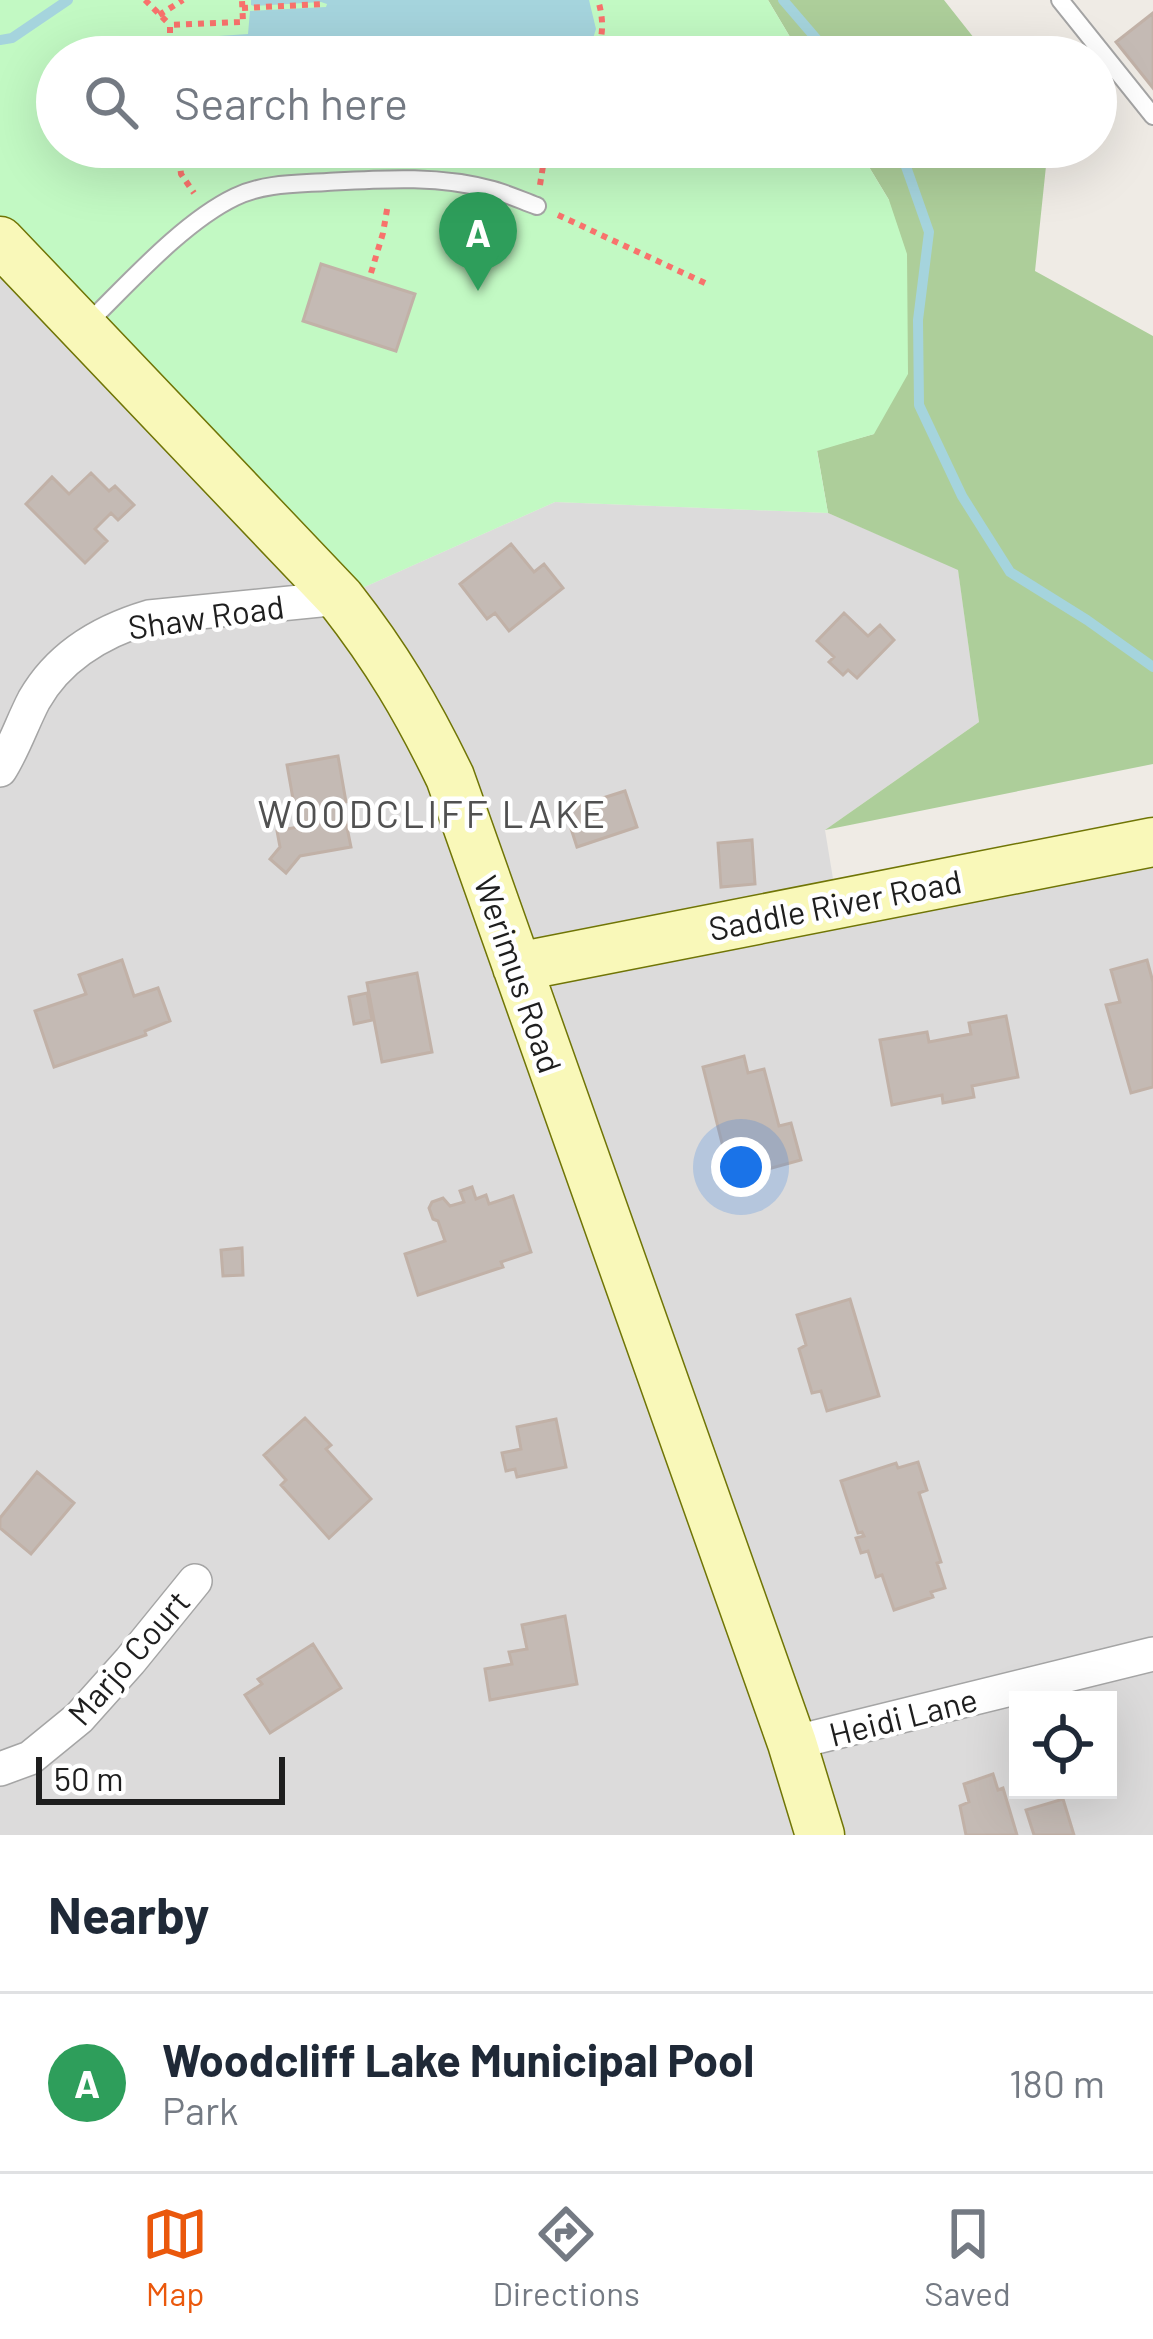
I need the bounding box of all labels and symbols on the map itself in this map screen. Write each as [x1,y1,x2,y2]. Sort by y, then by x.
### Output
pin: A [439,192,517,291]
street label: Shaw Road [125,585,287,647]
district label: WOODCLIFF LAKE [258,789,608,836]
street label: Saddle River Road [705,860,965,948]
street label: Werimus Road [467,870,571,1078]
your location [711,1137,771,1197]
street label: Marjo Court [59,1581,197,1733]
street label: Heidi Lane [825,1678,981,1754]
scale bar [36,1751,285,1804]

